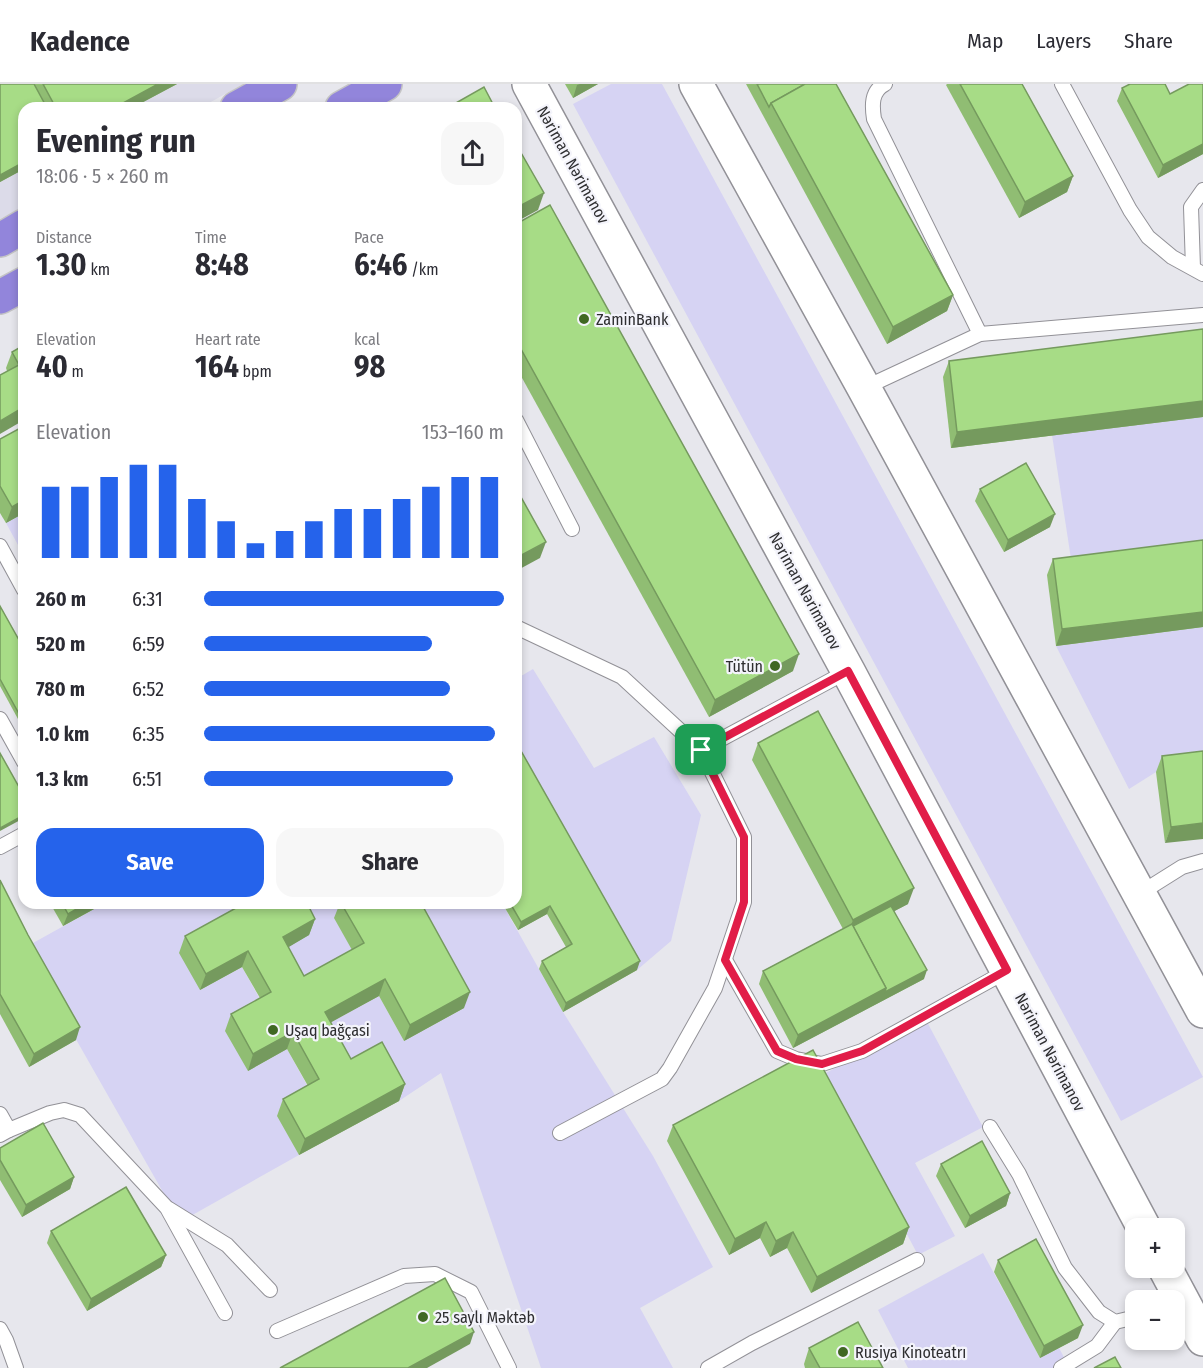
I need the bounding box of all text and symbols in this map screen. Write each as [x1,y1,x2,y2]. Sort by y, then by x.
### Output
text: Kadence [30,25,130,58]
text: Map [967,28,1003,54]
text: Layers [1036,28,1091,54]
text: Share [1124,28,1173,54]
street label: Nəriman Nərimanov [533,103,613,227]
text: Evening run [36,121,196,161]
button: share [441,122,504,185]
text: 18:06 · 5 × 260 m [36,164,169,188]
text: Distance [36,228,92,247]
text: Time [195,228,227,247]
text: Pace [354,228,384,247]
text: 1.30 [36,247,87,283]
text: 8:48 [195,247,249,283]
text: 6:46 [354,247,408,283]
text: km [87,260,110,279]
text: /km [408,260,439,279]
place label: ZaminBank [596,310,669,329]
marker: ZaminBank [577,312,591,326]
text: Elevation [36,330,96,349]
text: Heart rate [195,330,261,349]
text: kcal [354,330,380,349]
text: 40 [36,349,68,385]
text: 164 [195,349,239,385]
text: 98 [354,349,385,385]
text: m [68,362,84,381]
text: bpm [239,362,272,381]
text: Elevation [36,420,111,444]
text: 153–160 m [422,420,504,444]
street label: Nəriman Nərimanov [765,529,845,653]
text: 260 m [36,587,86,611]
text: 6:31 [132,587,163,611]
text: 520 m [36,632,85,656]
text: 6:59 [132,632,165,656]
place label: Tütün [726,657,763,676]
marker: Tütün [768,659,782,673]
text: 780 m [36,677,85,701]
text: 6:52 [132,677,164,701]
text: 1.0 km [36,722,89,746]
text: 6:35 [132,722,165,746]
pin [675,724,726,775]
icon: arrive [684,733,717,766]
text: 1.3 km [36,767,88,791]
text: 6:51 [132,767,162,791]
button: Save [36,828,264,897]
button: Share [276,828,504,897]
street label: Nəriman Nərimanov [1011,990,1089,1114]
place label: Uşaq bağçasi [285,1021,370,1040]
marker: Uşaq bağçasi [266,1023,280,1037]
map controls [1125,1218,1185,1350]
button: + [1125,1218,1185,1278]
button: − [1125,1290,1185,1350]
place label: 25 saylı Məktəb [435,1308,535,1327]
marker: 25 saylı Məktəb [416,1310,430,1324]
place label: Rusiya Kinoteatrı [855,1343,966,1362]
marker: Rusiya Kinoteatrı [836,1345,850,1359]

